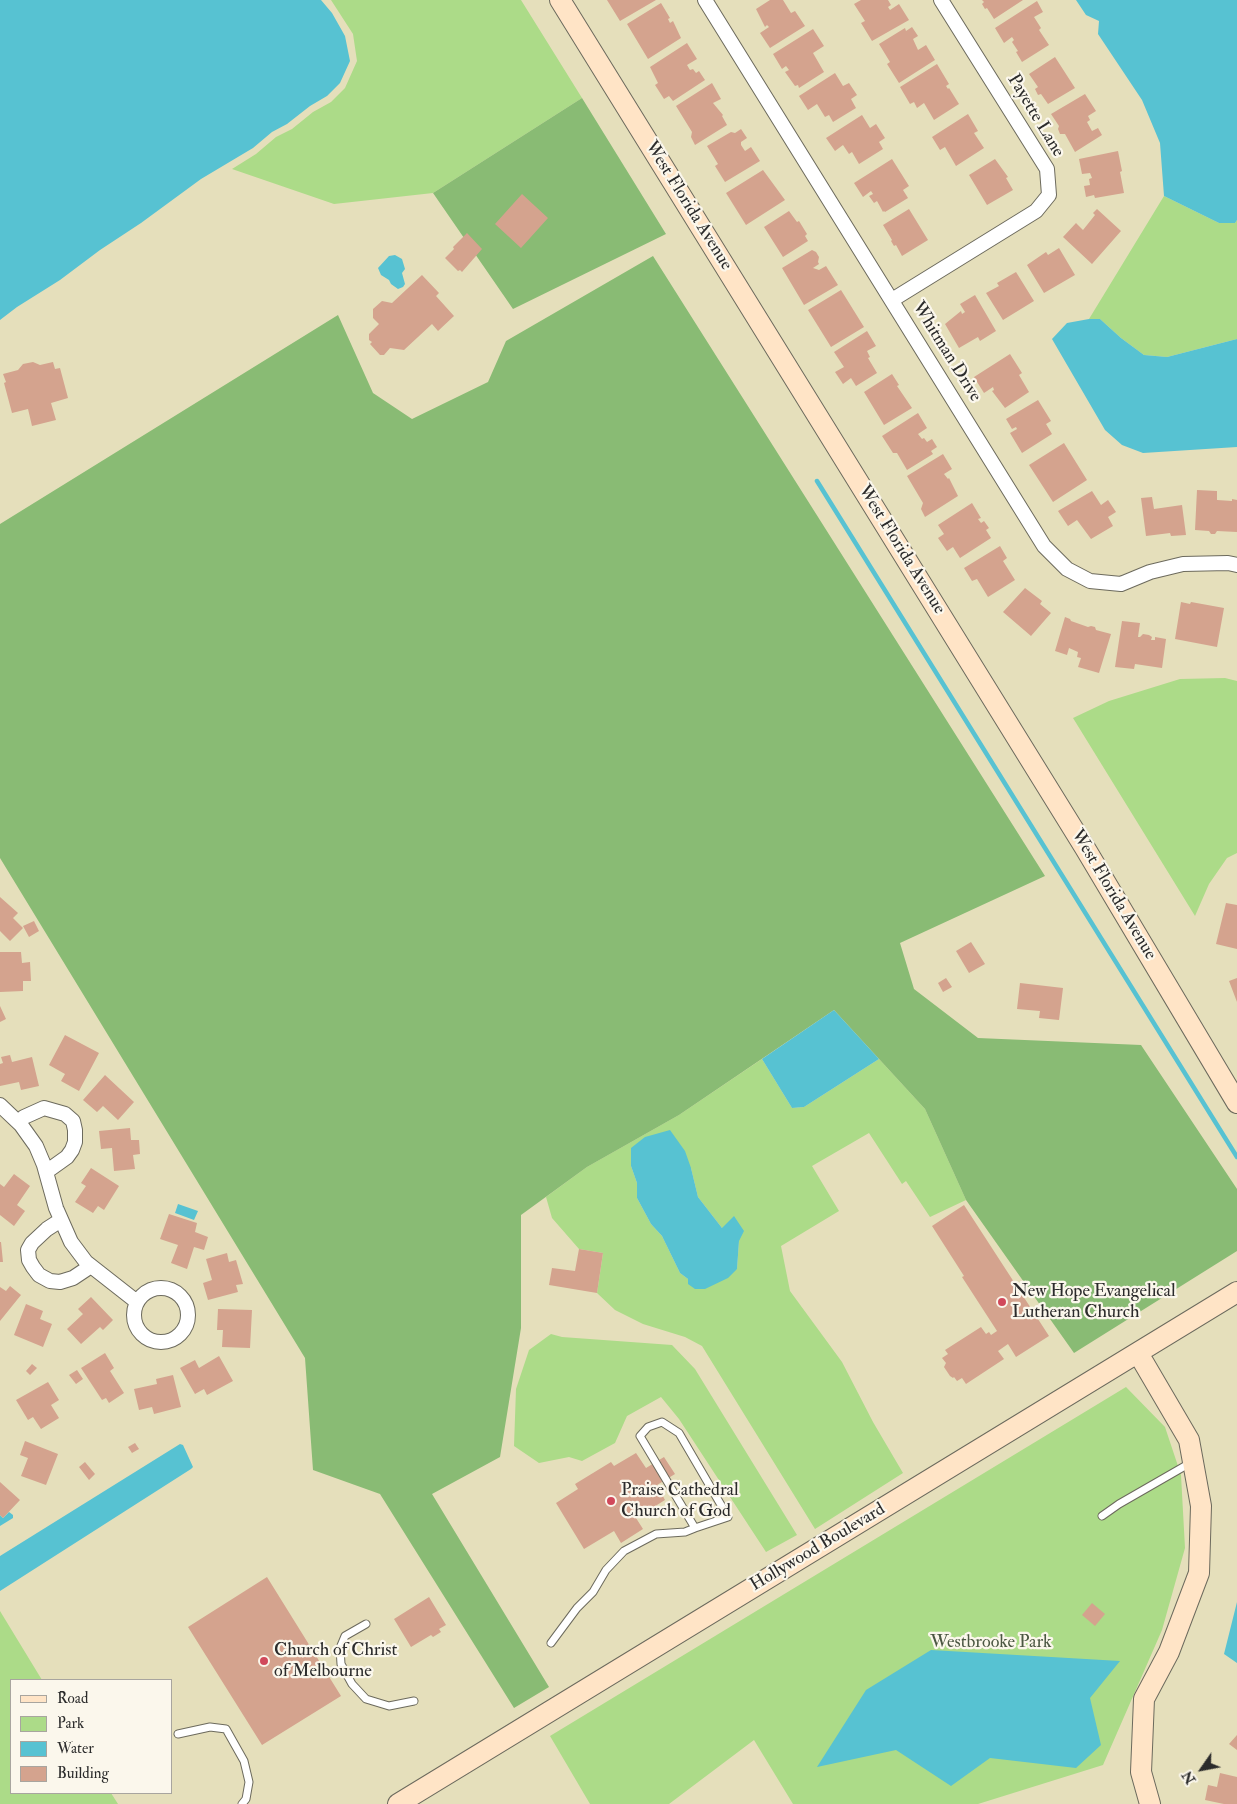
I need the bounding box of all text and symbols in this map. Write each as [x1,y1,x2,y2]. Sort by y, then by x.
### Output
street label: Payette Lane [1002,71,1068,161]
street label: West Florida Avenue [640,137,736,275]
street label: Whitman Drive [907,298,985,406]
street label: West Florida Avenue [853,481,949,619]
street label: West Florida Avenue [1066,826,1160,964]
place label: New Hope Evangelical Lutheran Church [1012,1281,1176,1324]
marker: New Hope Evangelical Lutheran Church [996,1296,1008,1308]
place label: Praise Cathedral Church of God [621,1480,739,1522]
marker: Praise Cathedral Church of God [605,1495,617,1507]
street label: Hollywood Boulevard [747,1499,889,1597]
park label: Westbrooke Park [930,1632,1052,1654]
place label: Church of Christ of Melbourne [274,1640,397,1682]
marker: Church of Christ of Melbourne [258,1655,270,1667]
legend [10,1679,172,1794]
text: Road [57,1689,88,1708]
text: Park [57,1714,84,1733]
text: Water [57,1739,94,1758]
north arrow [1177,1744,1227,1794]
text: Building [57,1764,109,1783]
text: N [1178,1768,1200,1787]

